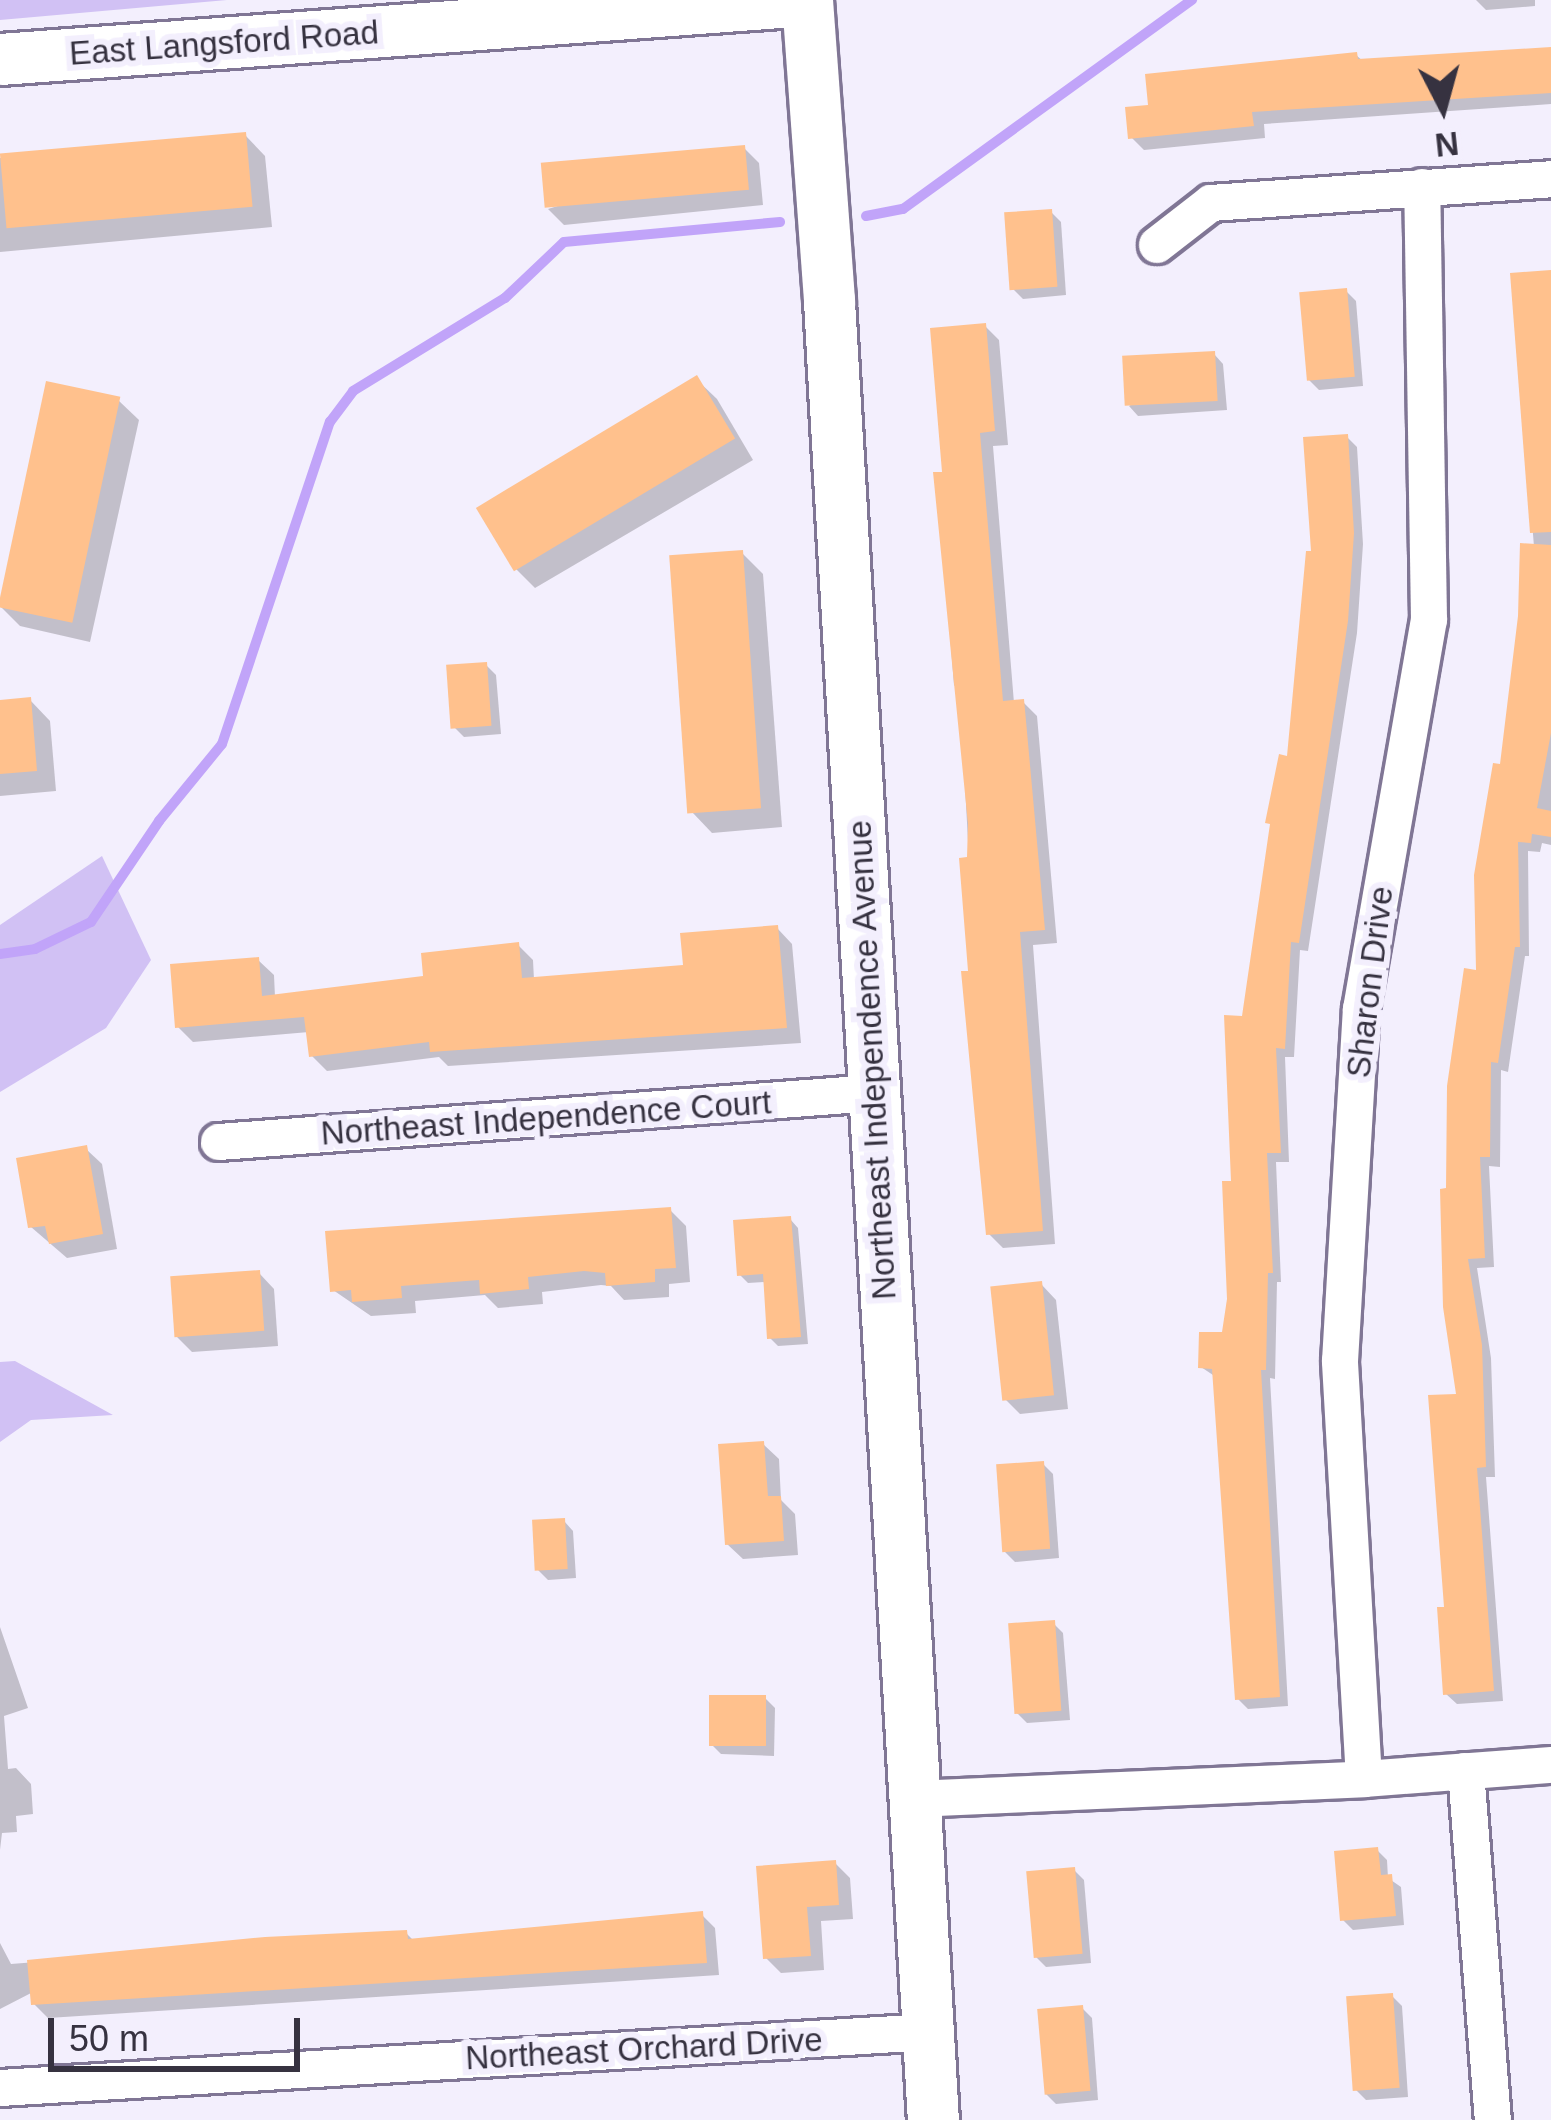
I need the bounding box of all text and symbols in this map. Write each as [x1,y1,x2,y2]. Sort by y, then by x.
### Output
street label: East Langsford Road [68,12,380,74]
north arrow [1383,48,1503,168]
text: N [1433,125,1461,164]
street label: Northeast Independence Avenue [840,818,904,1302]
street label: Sharon Drive [1339,884,1401,1080]
street label: Northeast Independence Court [320,1083,772,1153]
scale bar [54,1994,306,2068]
text: 50 m [69,2018,149,2059]
street label: Northeast Orchard Drive [464,2020,824,2078]

